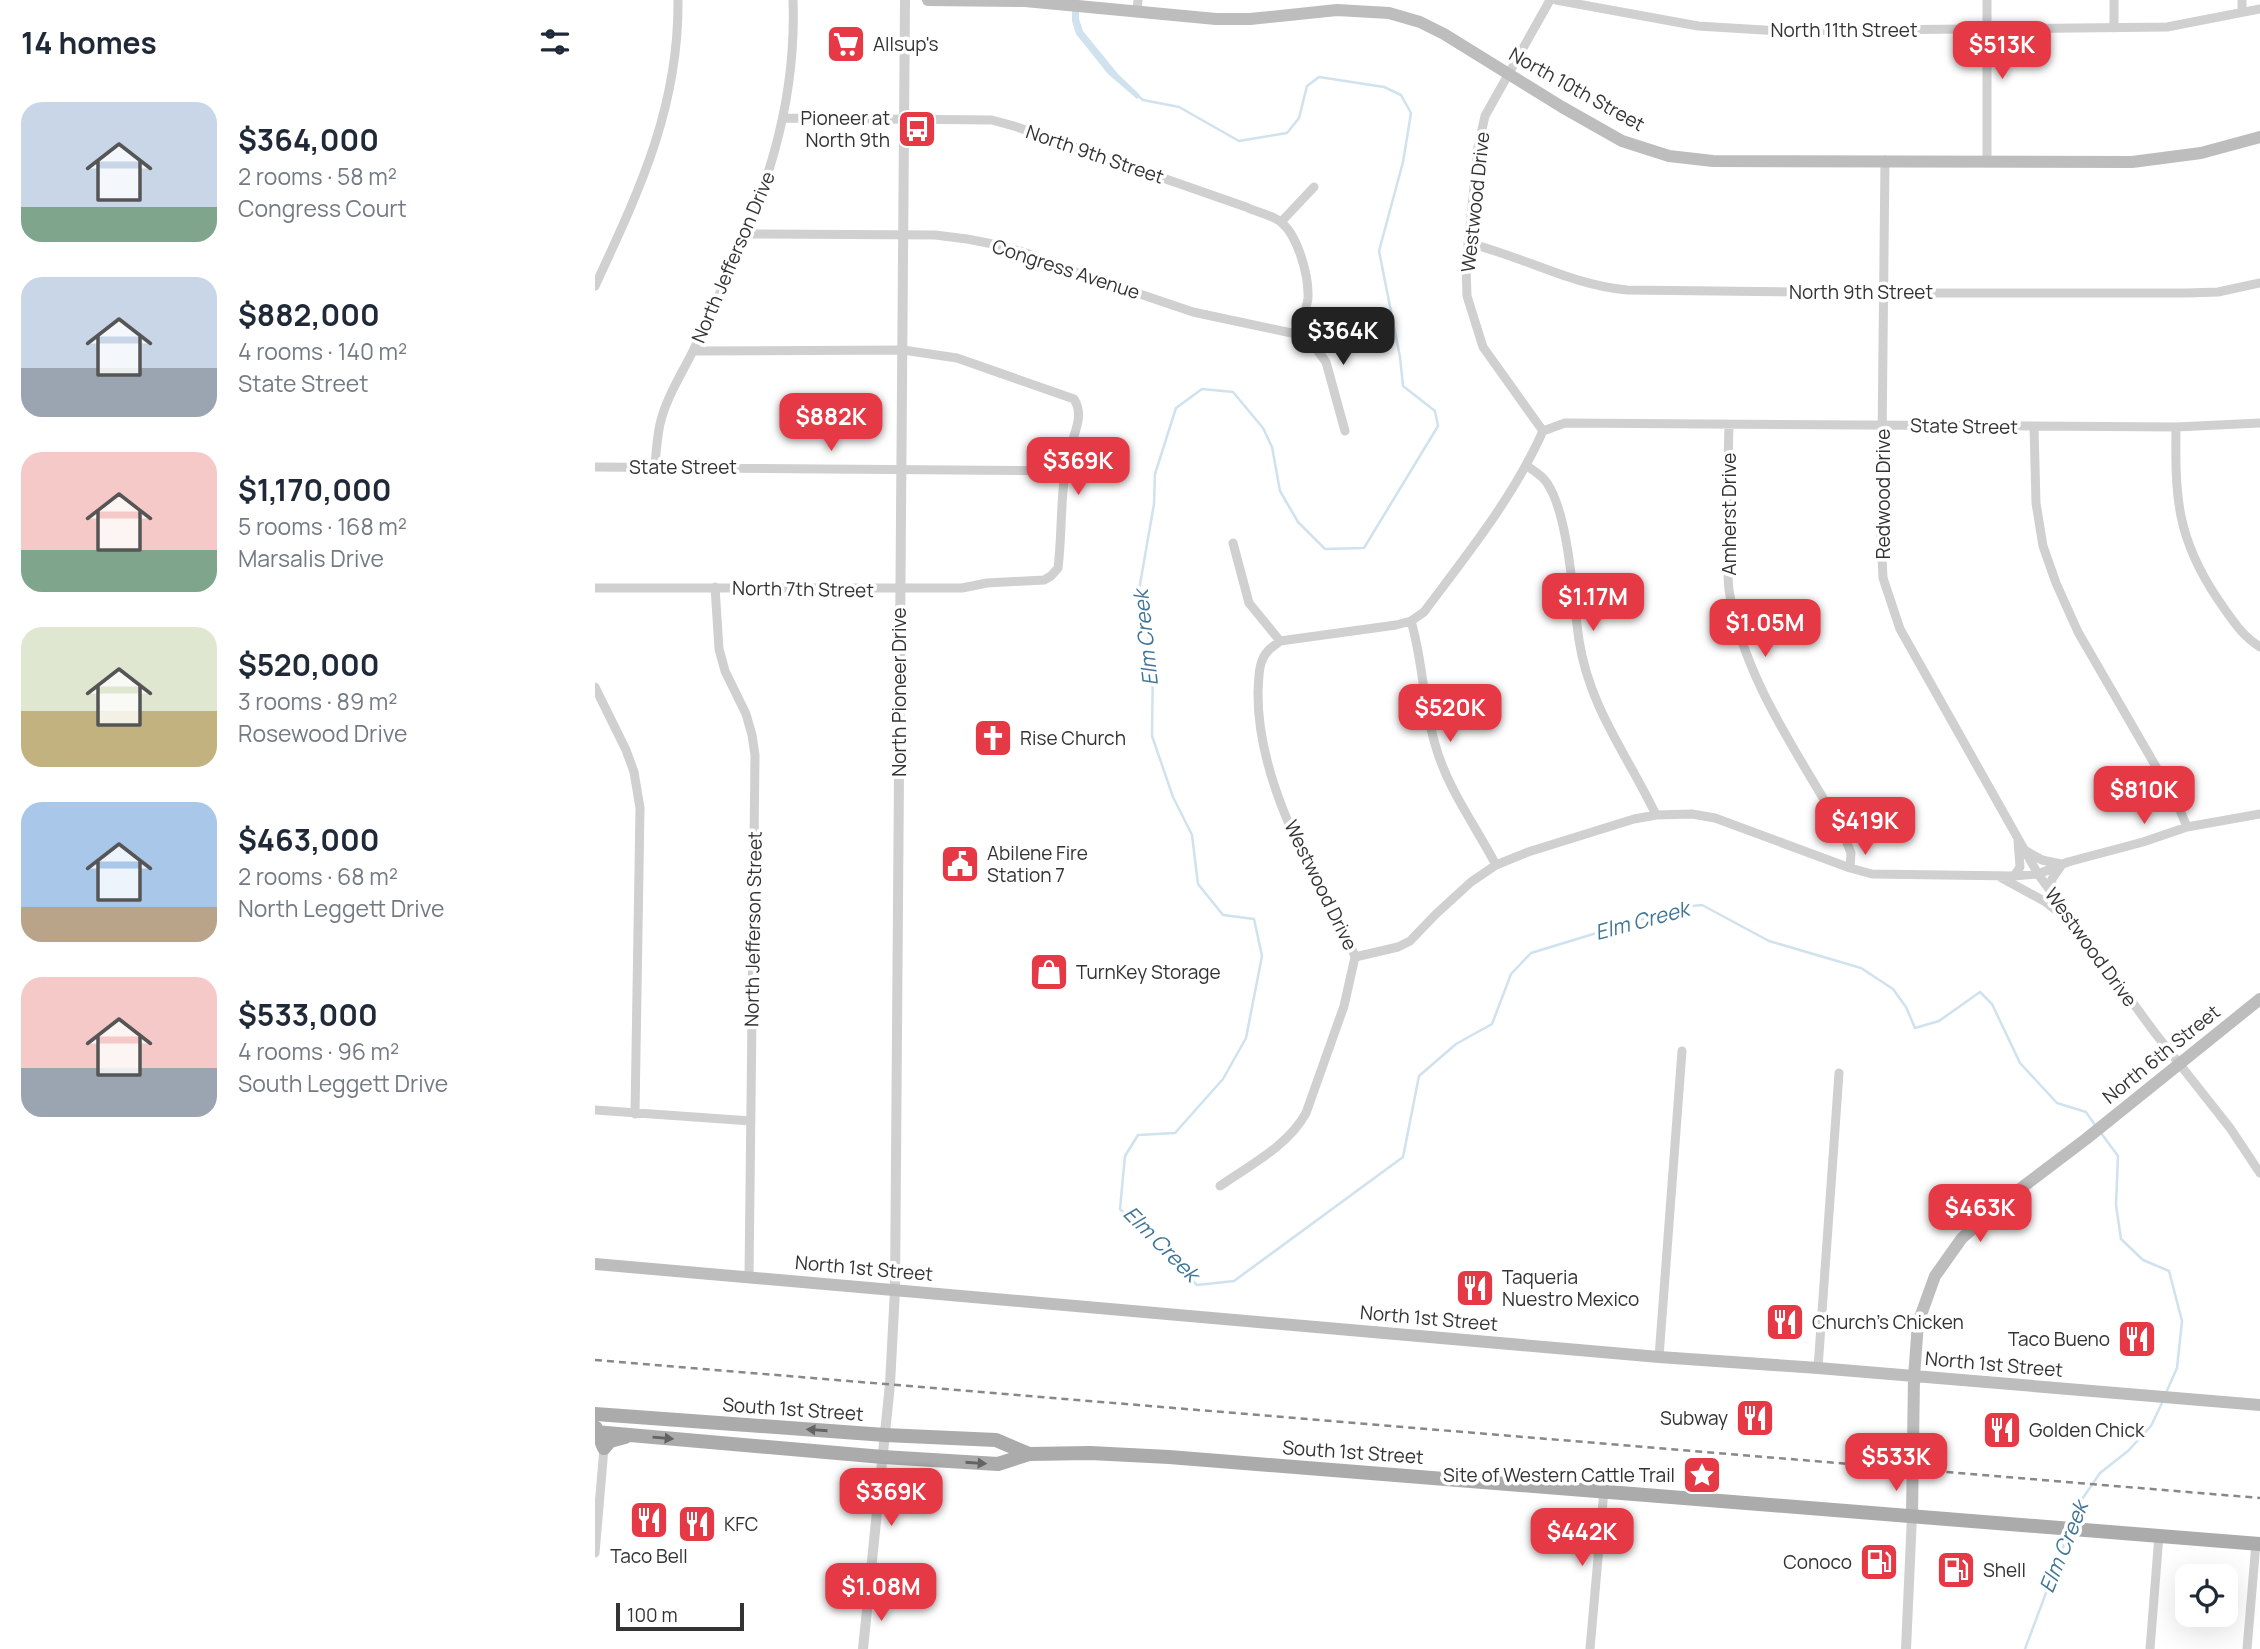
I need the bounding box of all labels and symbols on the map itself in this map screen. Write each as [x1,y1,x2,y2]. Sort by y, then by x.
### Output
street label: North 11th Street [1770,17,1918,43]
pin: $513K [1953,22,2051,81]
supermarket icon: Allsup's [825,23,867,65]
place label: Allsup's [873,31,938,57]
street label: North 10th Street [1505,41,1649,137]
place label: Pioneer at North 9th [801,105,890,153]
bus stop icon: Pioneer at North 9th [896,108,938,150]
street label: North 9th Street [1023,118,1167,190]
street label: Westwood Drive [1455,130,1495,274]
street label: North Jefferson Drive [685,167,781,347]
street label: Congress Avenue [989,233,1143,305]
street label: North 9th Street [1789,279,1933,305]
pin: $364K [1294,308,1392,367]
pin: $882K [782,393,880,453]
street label: State Street [1910,412,2018,440]
street label: Redwood Drive [1870,429,1896,559]
pin: $369K [1029,438,1127,497]
street label: Amherst Drive [1716,453,1742,575]
street label: State Street [629,454,737,480]
pin: $1.17M [1536,574,1650,633]
street label: North 7th Street [732,575,874,603]
water label: Elm Creek [1126,586,1164,687]
pin: $1.05M [1708,600,1822,659]
street label: North Pioneer Drive [886,607,912,777]
pin: $520K [1401,684,1499,744]
church icon: Rise Church [972,717,1014,759]
place label: Rise Church [1020,725,1126,751]
pin: $810K [2095,766,2193,826]
pin: $419K [1816,798,1914,857]
street label: Westwood Drive [1278,816,1364,954]
street label: North Jefferson Street [738,831,768,1027]
place label: Abilene Fire Station 7 [987,840,1088,888]
public building icon: Abilene Fire Station 7 [939,843,981,885]
street label: Westwood Drive [2039,882,2143,1012]
water label: Elm Creek [1592,893,1694,946]
shop icon: TurnKey Storage [1028,951,1070,993]
place label: TurnKey Storage [1076,959,1221,985]
street label: North 6th Street [2097,999,2225,1109]
pin: $463K [1931,1184,2029,1244]
water label: Elm Creek [1118,1199,1207,1289]
street label: North 1st Street [794,1249,934,1287]
place label: Taqueria Nuestro Mexico [1502,1264,1639,1312]
restaurant icon: Taqueria Nuestro Mexico [1454,1267,1496,1309]
street label: North 1st Street [1359,1299,1499,1337]
restaurant icon: Church's Chicken [1764,1301,1806,1343]
place label: Church's Chicken [1812,1309,1964,1335]
restaurant icon: Taco Bueno [2116,1318,2158,1360]
place label: Taco Bueno [2008,1326,2110,1352]
street label: North 1st Street [1924,1345,2064,1383]
street label: South 1st Street [721,1391,865,1427]
restaurant icon: Subway [1734,1397,1776,1439]
place label: Subway [1660,1405,1728,1431]
restaurant icon: Golden Chick [1981,1409,2023,1451]
place label: Golden Chick [2029,1417,2145,1443]
one-way arrow [806,1424,828,1435]
one-way arrow [652,1433,674,1444]
street label: South 1st Street [1281,1434,1425,1470]
pin: $533K [1847,1434,1945,1493]
place icon: Site of Western Cattle Trail [1681,1454,1723,1496]
one-way arrow [965,1458,987,1469]
place label: Site of Western Cattle Trail [1443,1462,1675,1488]
pin: $369K [842,1468,940,1528]
water label: Elm Creek [2032,1494,2095,1596]
restaurant icon: Taco Bell [628,1499,670,1541]
restaurant icon: KFC [676,1503,718,1545]
pin: $442K [1533,1508,1631,1568]
place label: KFC [724,1511,758,1537]
fuel station icon: Conoco [1858,1541,1900,1583]
place label: Taco Bell [610,1543,688,1569]
place label: Conoco [1783,1549,1852,1575]
fuel station icon: Shell [1935,1549,1977,1591]
place label: Shell [1983,1557,2026,1583]
pin: $1.08M [824,1564,938,1623]
scale bar [616,1600,744,1632]

